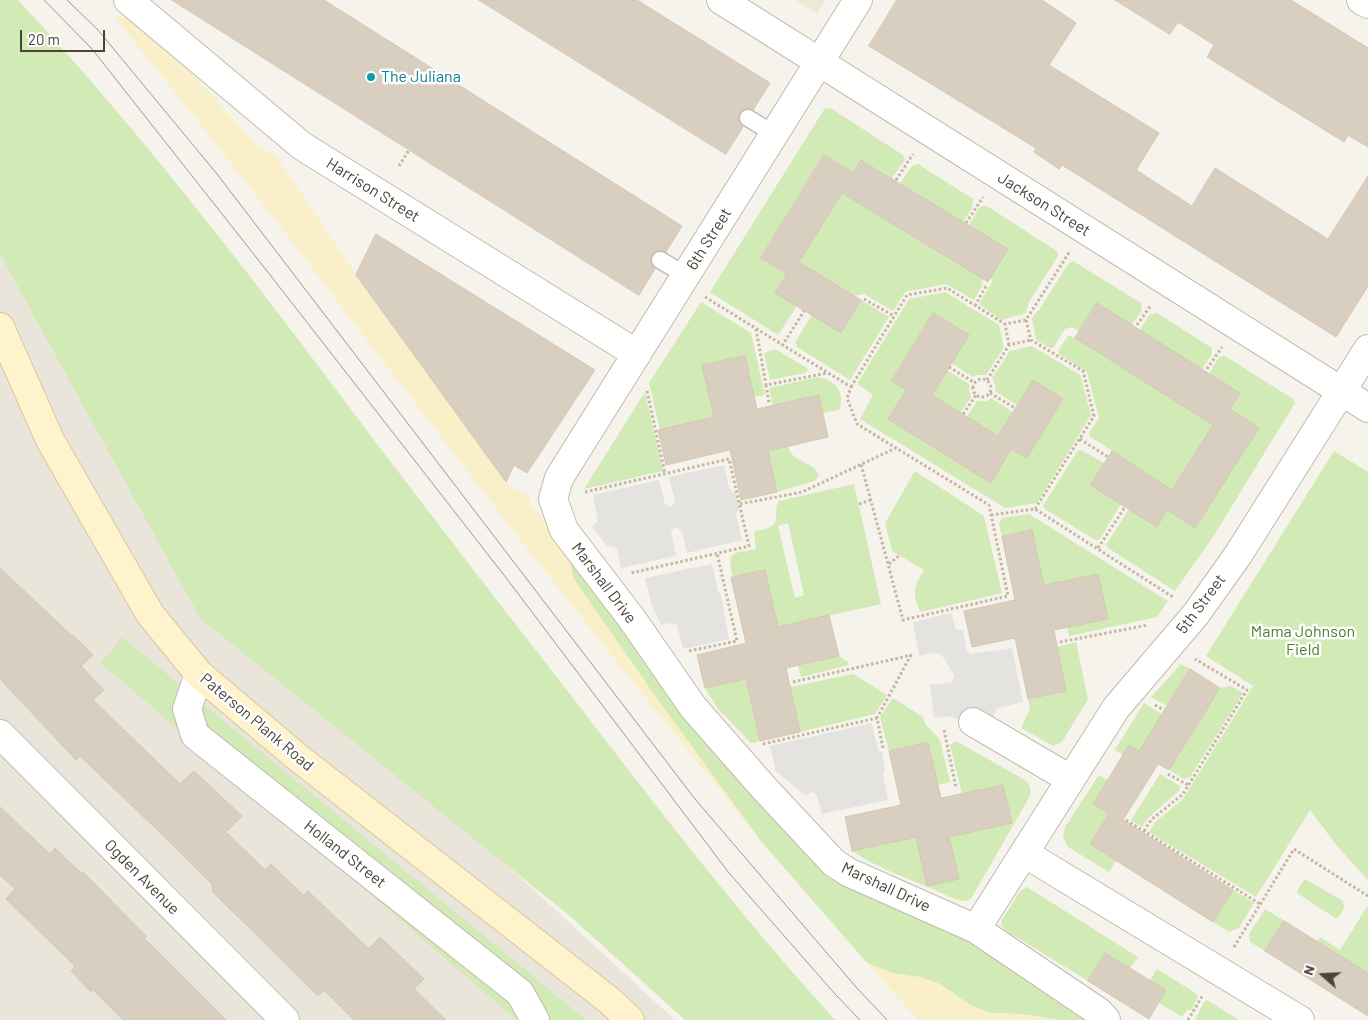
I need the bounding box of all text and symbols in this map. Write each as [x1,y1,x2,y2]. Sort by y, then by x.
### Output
scale bar [22,20,108,52]
text: 20 m [28,30,60,48]
place label: The Juliana [381,67,461,87]
marker: The Juliana [365,71,377,83]
street label: Harrison Street [323,154,423,226]
street label: Jackson Street [994,168,1094,240]
street label: 6th Street [682,204,736,274]
street label: Marshall Drive [567,539,641,627]
street label: 5th Street [1172,570,1230,638]
park label: Mama Johnson Field [1251,622,1355,660]
street label: Paterson Plank Road [196,669,318,775]
street label: Holland Street [300,816,390,892]
street label: Ogden Avenue [100,835,184,919]
street label: Marshall Drive [838,858,934,916]
north arrow [1298,950,1348,1000]
text: N [1299,963,1318,977]

